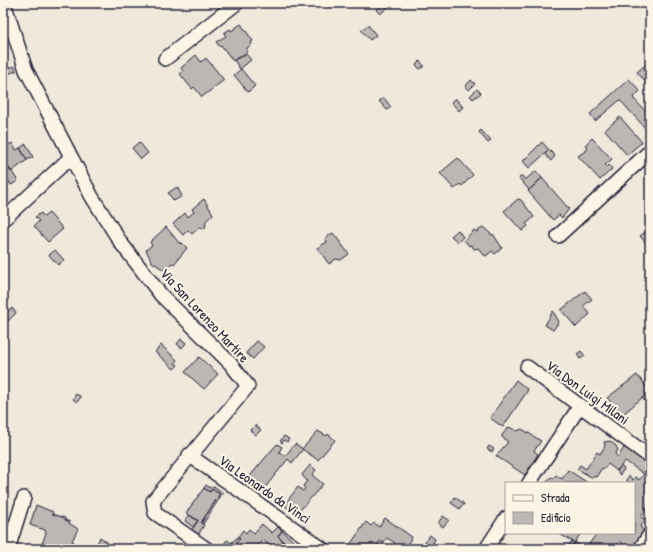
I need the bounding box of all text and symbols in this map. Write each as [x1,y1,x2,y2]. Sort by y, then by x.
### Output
street label: Via San Lorenzo Martire [156,264,254,367]
street label: Via Don Luigi Milani [542,355,633,429]
street label: Via Leonardo da Vinci [215,450,315,528]
legend [505,482,635,534]
text: Strada [541,489,570,506]
text: Edificio [541,509,571,526]

